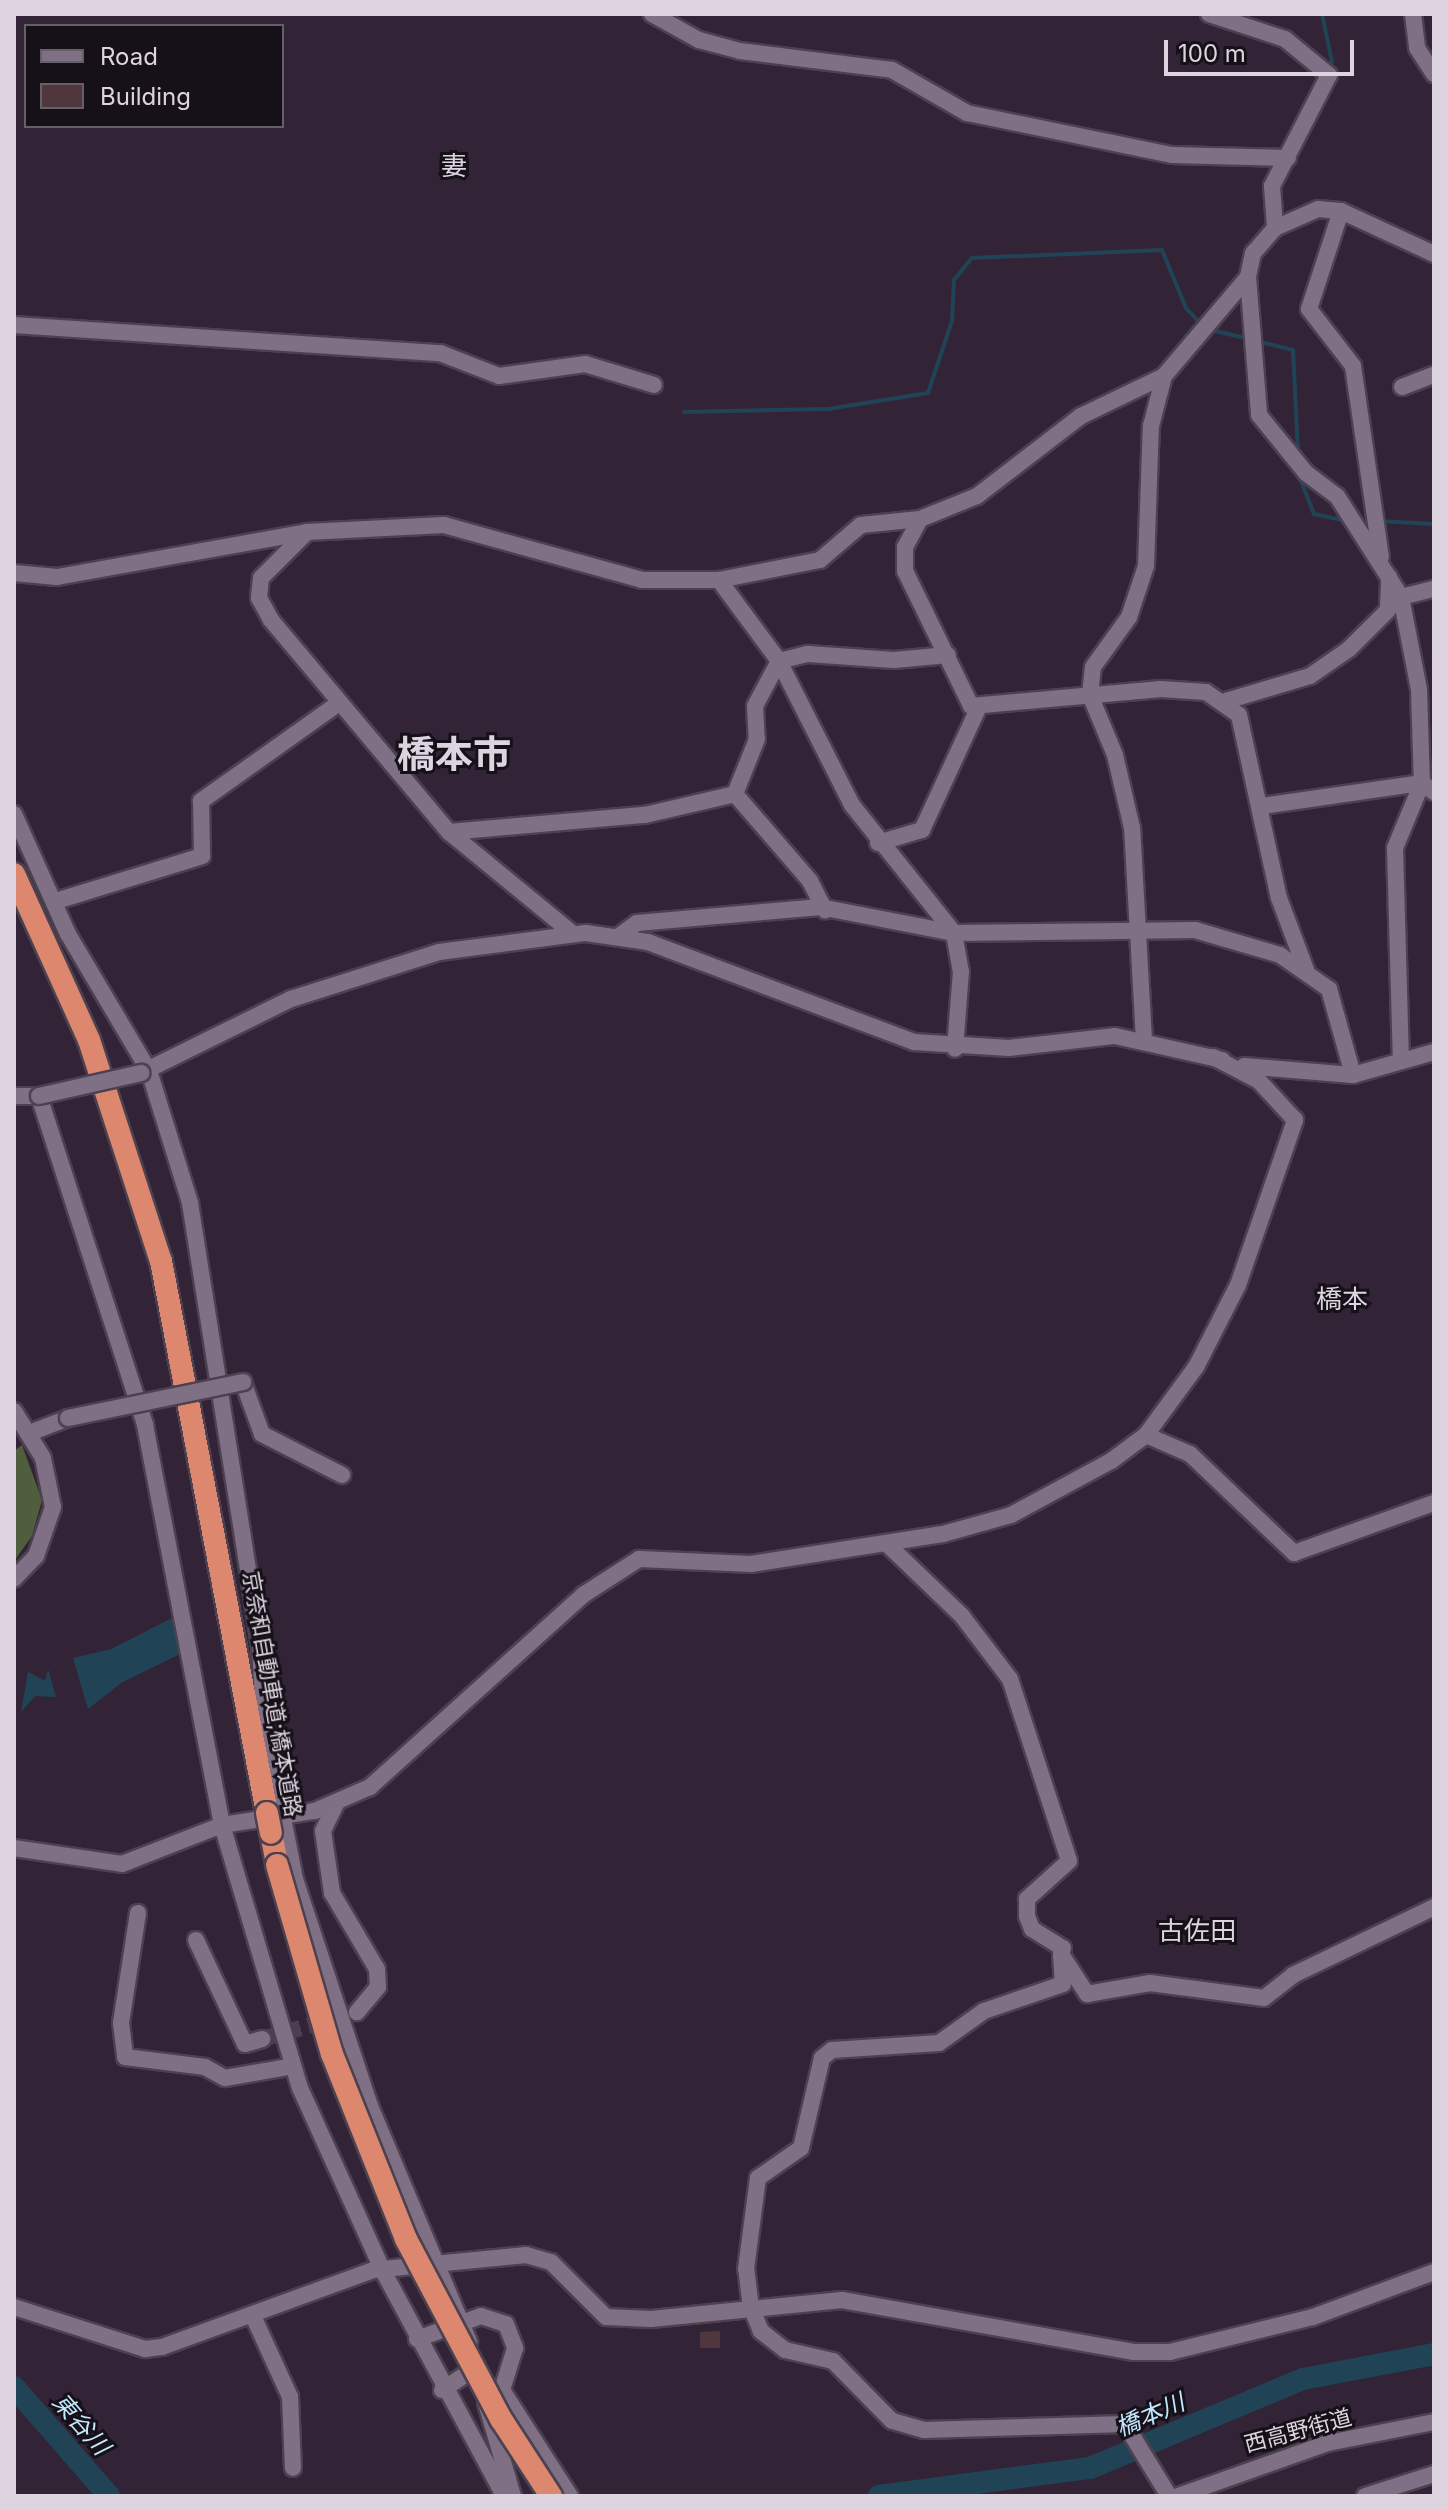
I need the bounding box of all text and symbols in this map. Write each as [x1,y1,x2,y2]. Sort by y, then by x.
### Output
legend [24,24,284,128]
scale bar [1168,24,1358,74]
text: 100 m [1178,39,1246,68]
text: Road [100,42,158,71]
text: Building [100,82,191,111]
district label: 妻 [441,150,467,182]
district label: 橋本市 [397,732,511,778]
district label: 橋本 [1316,1283,1368,1315]
street label: 京奈和自動車道;橋本道路 [237,1569,307,1819]
district label: 古佐田 [1158,1915,1236,1947]
water label: 東谷川 [47,2387,115,2461]
water label: 橋本川 [1111,2388,1189,2442]
street label: 西高野街道 [1241,2404,1355,2458]

